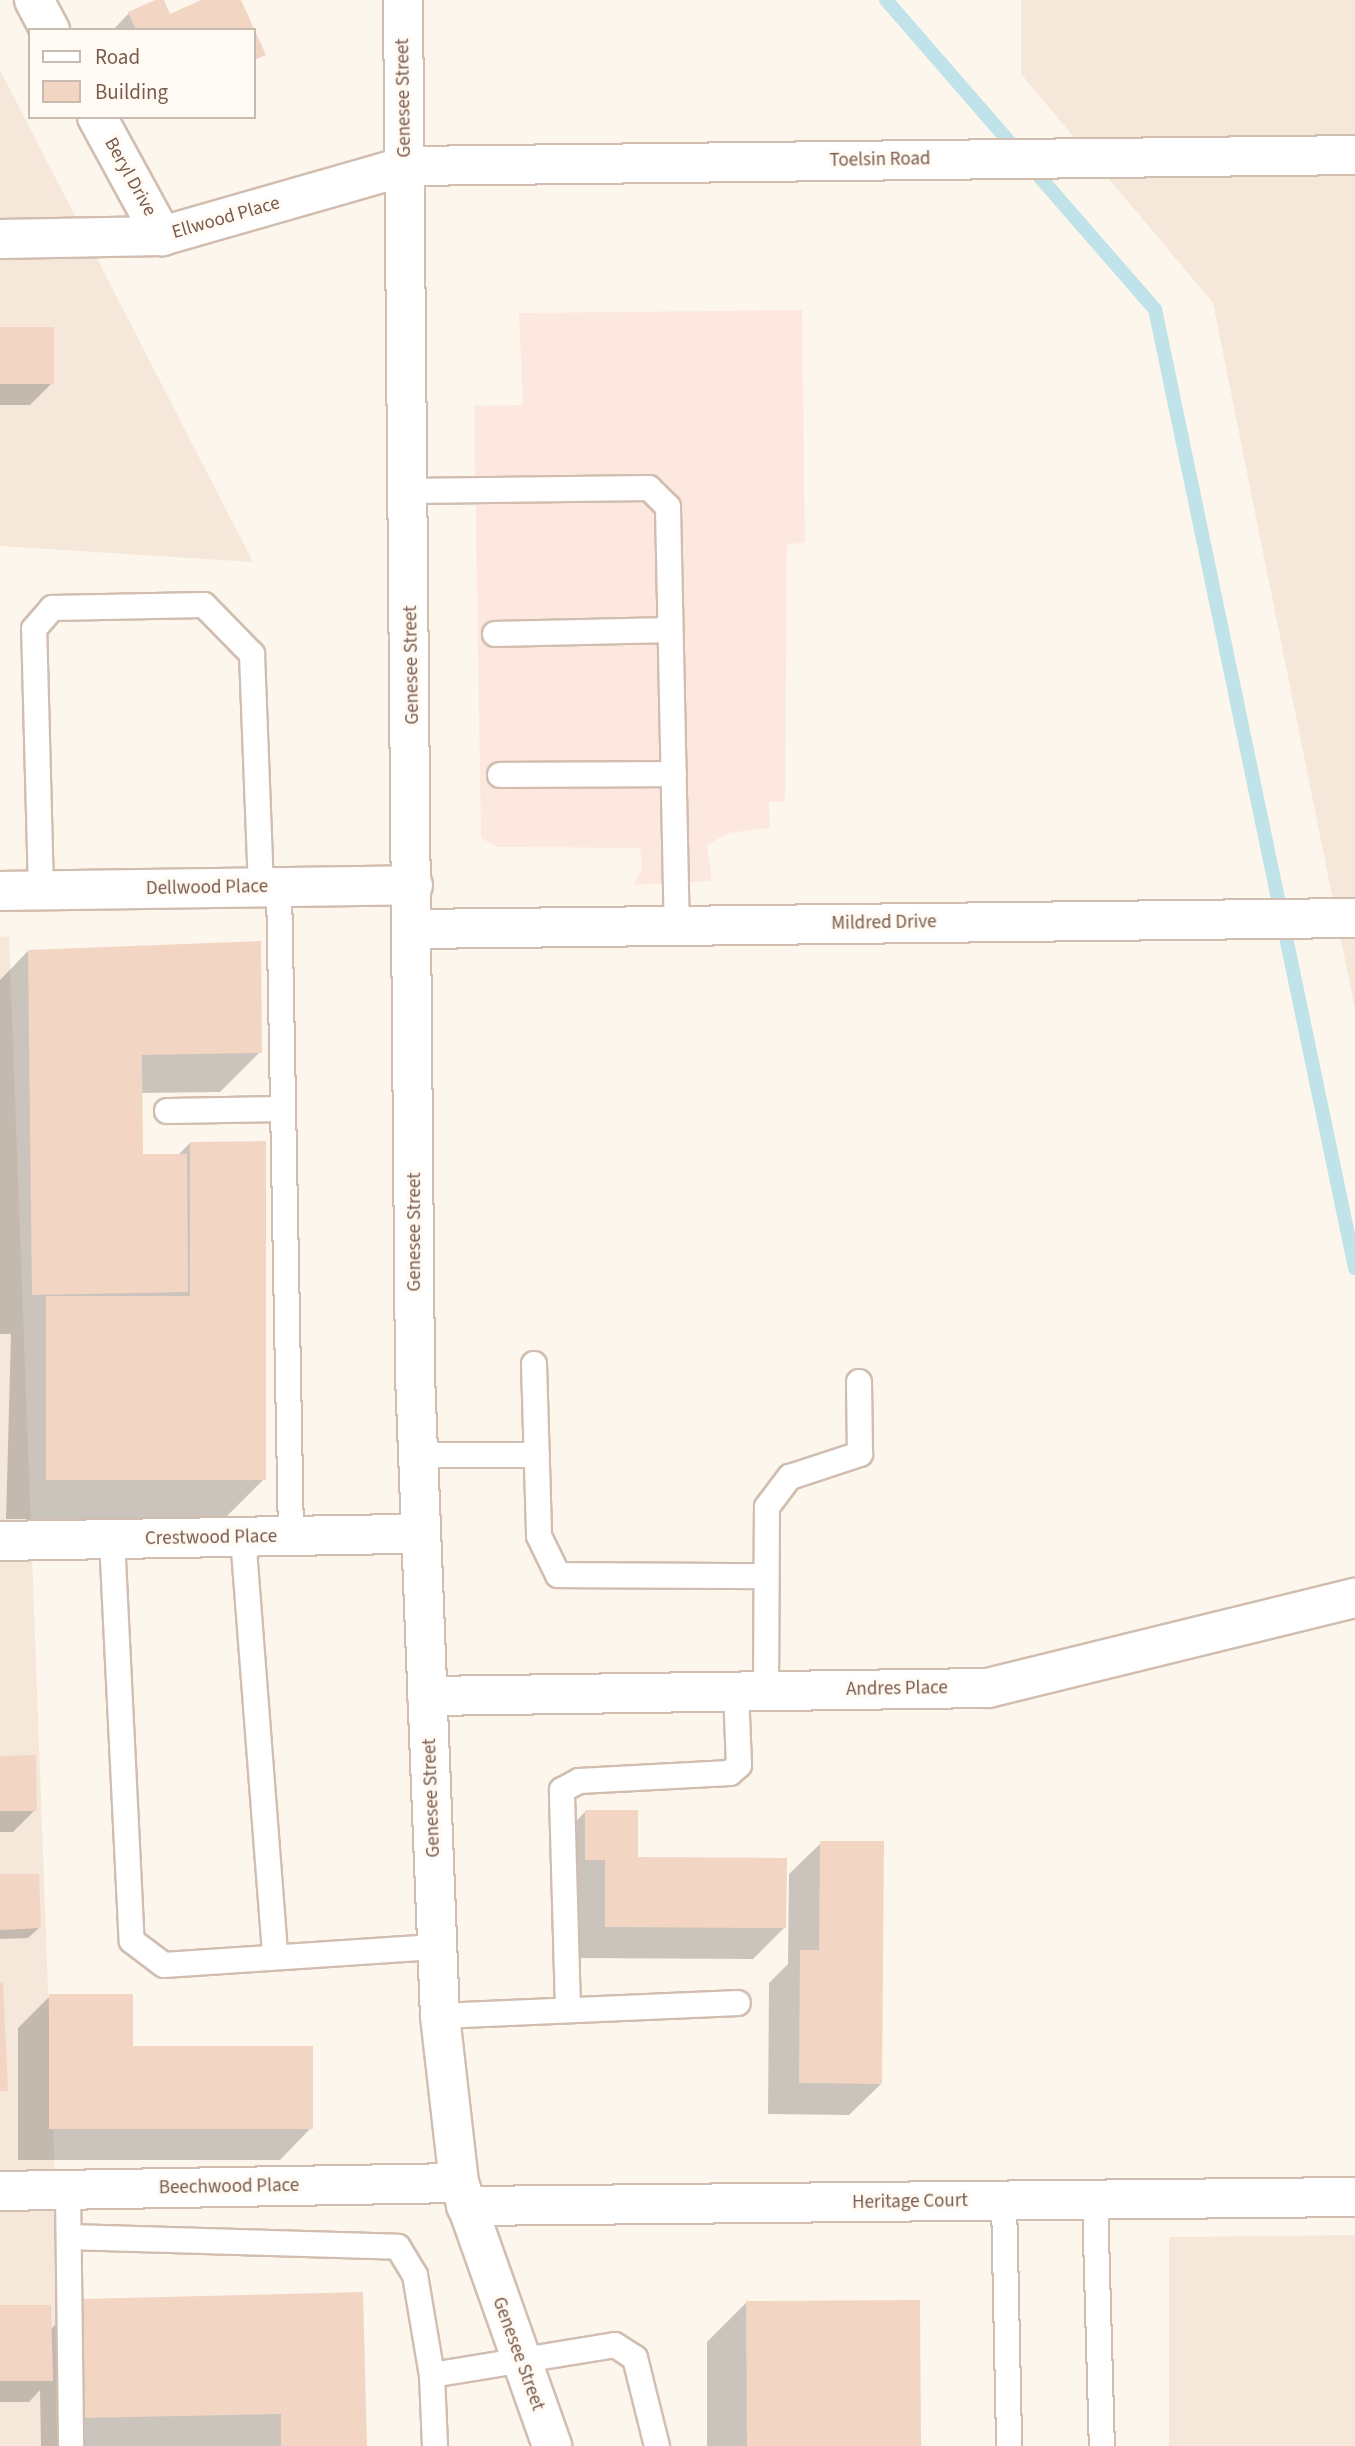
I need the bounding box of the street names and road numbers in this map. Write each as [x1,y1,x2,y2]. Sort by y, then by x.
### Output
street label: Genesee Street [392,38,416,158]
street label: Beryl Drive [99,134,161,220]
street label: Toelsin Road [829,148,931,172]
street label: Ellwood Place [169,192,283,244]
street label: Genesee Street [400,605,424,725]
street label: Dellwood Place [146,876,268,900]
street label: Mildred Drive [831,911,937,935]
street label: Genesee Street [404,1172,426,1292]
street label: Crestwood Place [145,1525,277,1551]
street label: Andres Place [846,1677,948,1701]
street label: Genesee Street [419,1738,445,1858]
street label: Beechwood Place [159,2174,299,2200]
street label: Heritage Court [852,2190,968,2214]
street label: Genesee Street [487,2294,549,2414]

